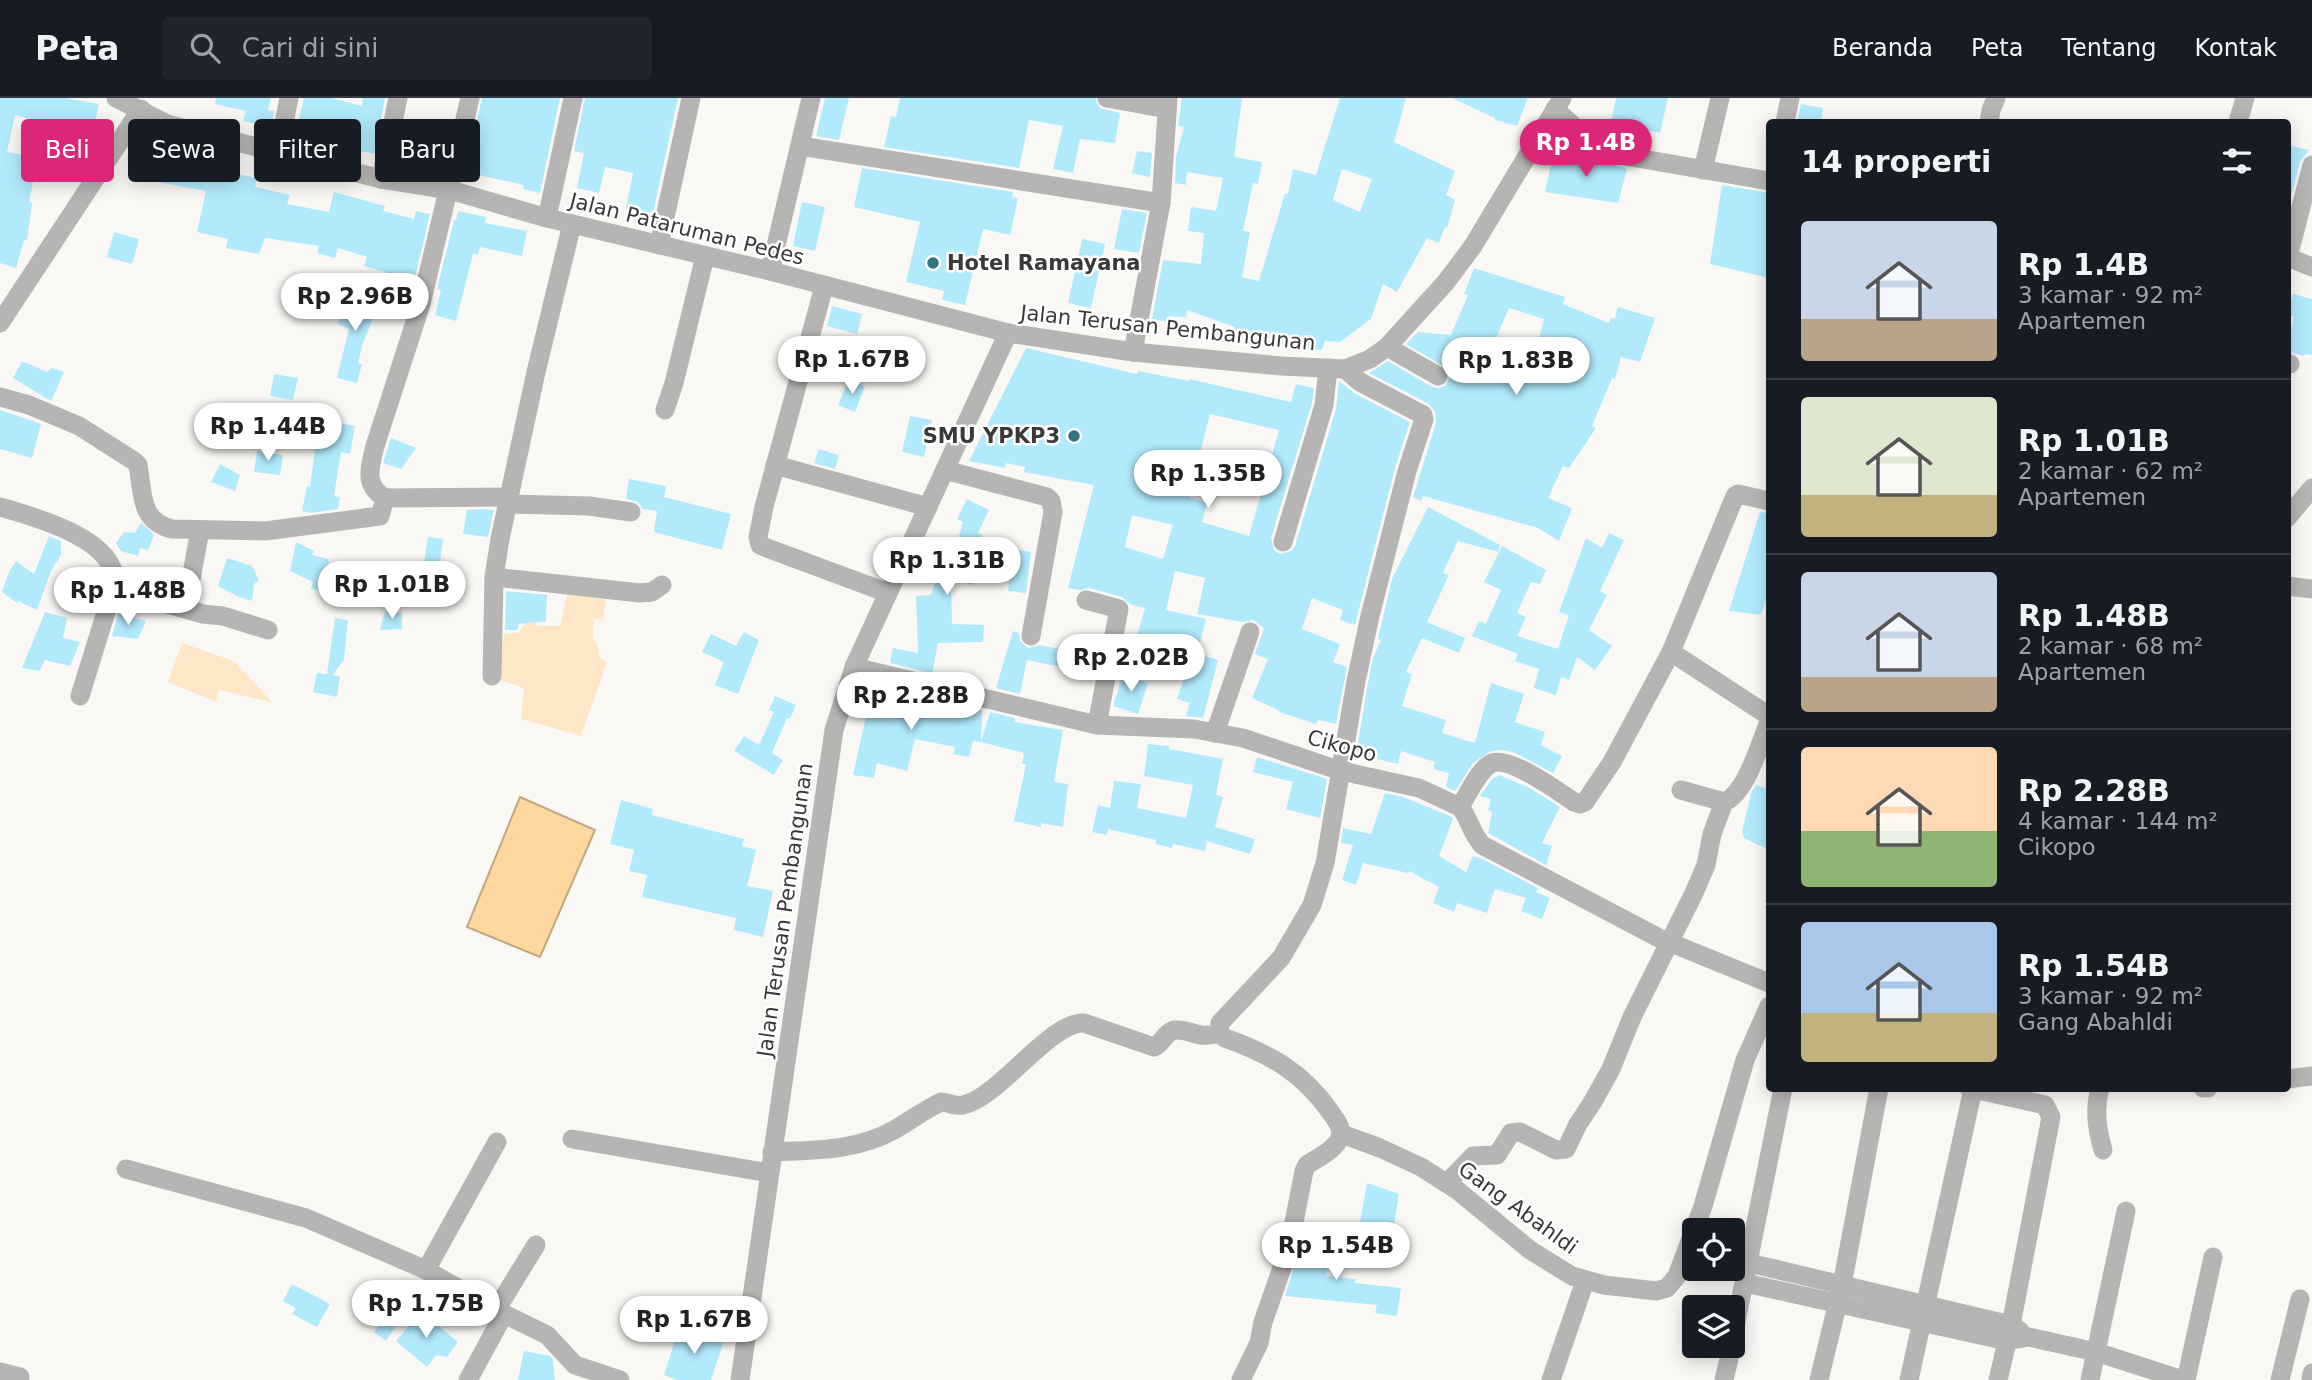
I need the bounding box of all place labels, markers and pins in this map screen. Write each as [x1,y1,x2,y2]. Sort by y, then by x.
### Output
pin: Rp 1.4B [1521,120,1651,179]
place label: Hotel Ramayana [947,251,1141,275]
marker: Hotel Ramayana [925,255,941,271]
pin: Rp 2.96B [283,274,427,333]
pin: Rp 1.67B [780,336,924,396]
pin: Rp 1.83B [1444,338,1588,397]
pin: Rp 1.44B [196,404,340,463]
place label: SMU YPKP3 [923,424,1060,448]
marker: SMU YPKP3 [1066,428,1082,444]
pin: Rp 1.35B [1136,450,1280,510]
pin: Rp 1.31B [875,538,1019,597]
pin: Rp 1.01B [320,561,464,621]
pin: Rp 1.48B [56,568,200,627]
pin: Rp 2.02B [1059,634,1203,694]
pin: Rp 2.28B [839,672,983,732]
pin: Rp 1.54B [1264,1222,1408,1282]
pin: Rp 1.75B [354,1280,498,1340]
pin: Rp 1.67B [622,1296,766,1356]

